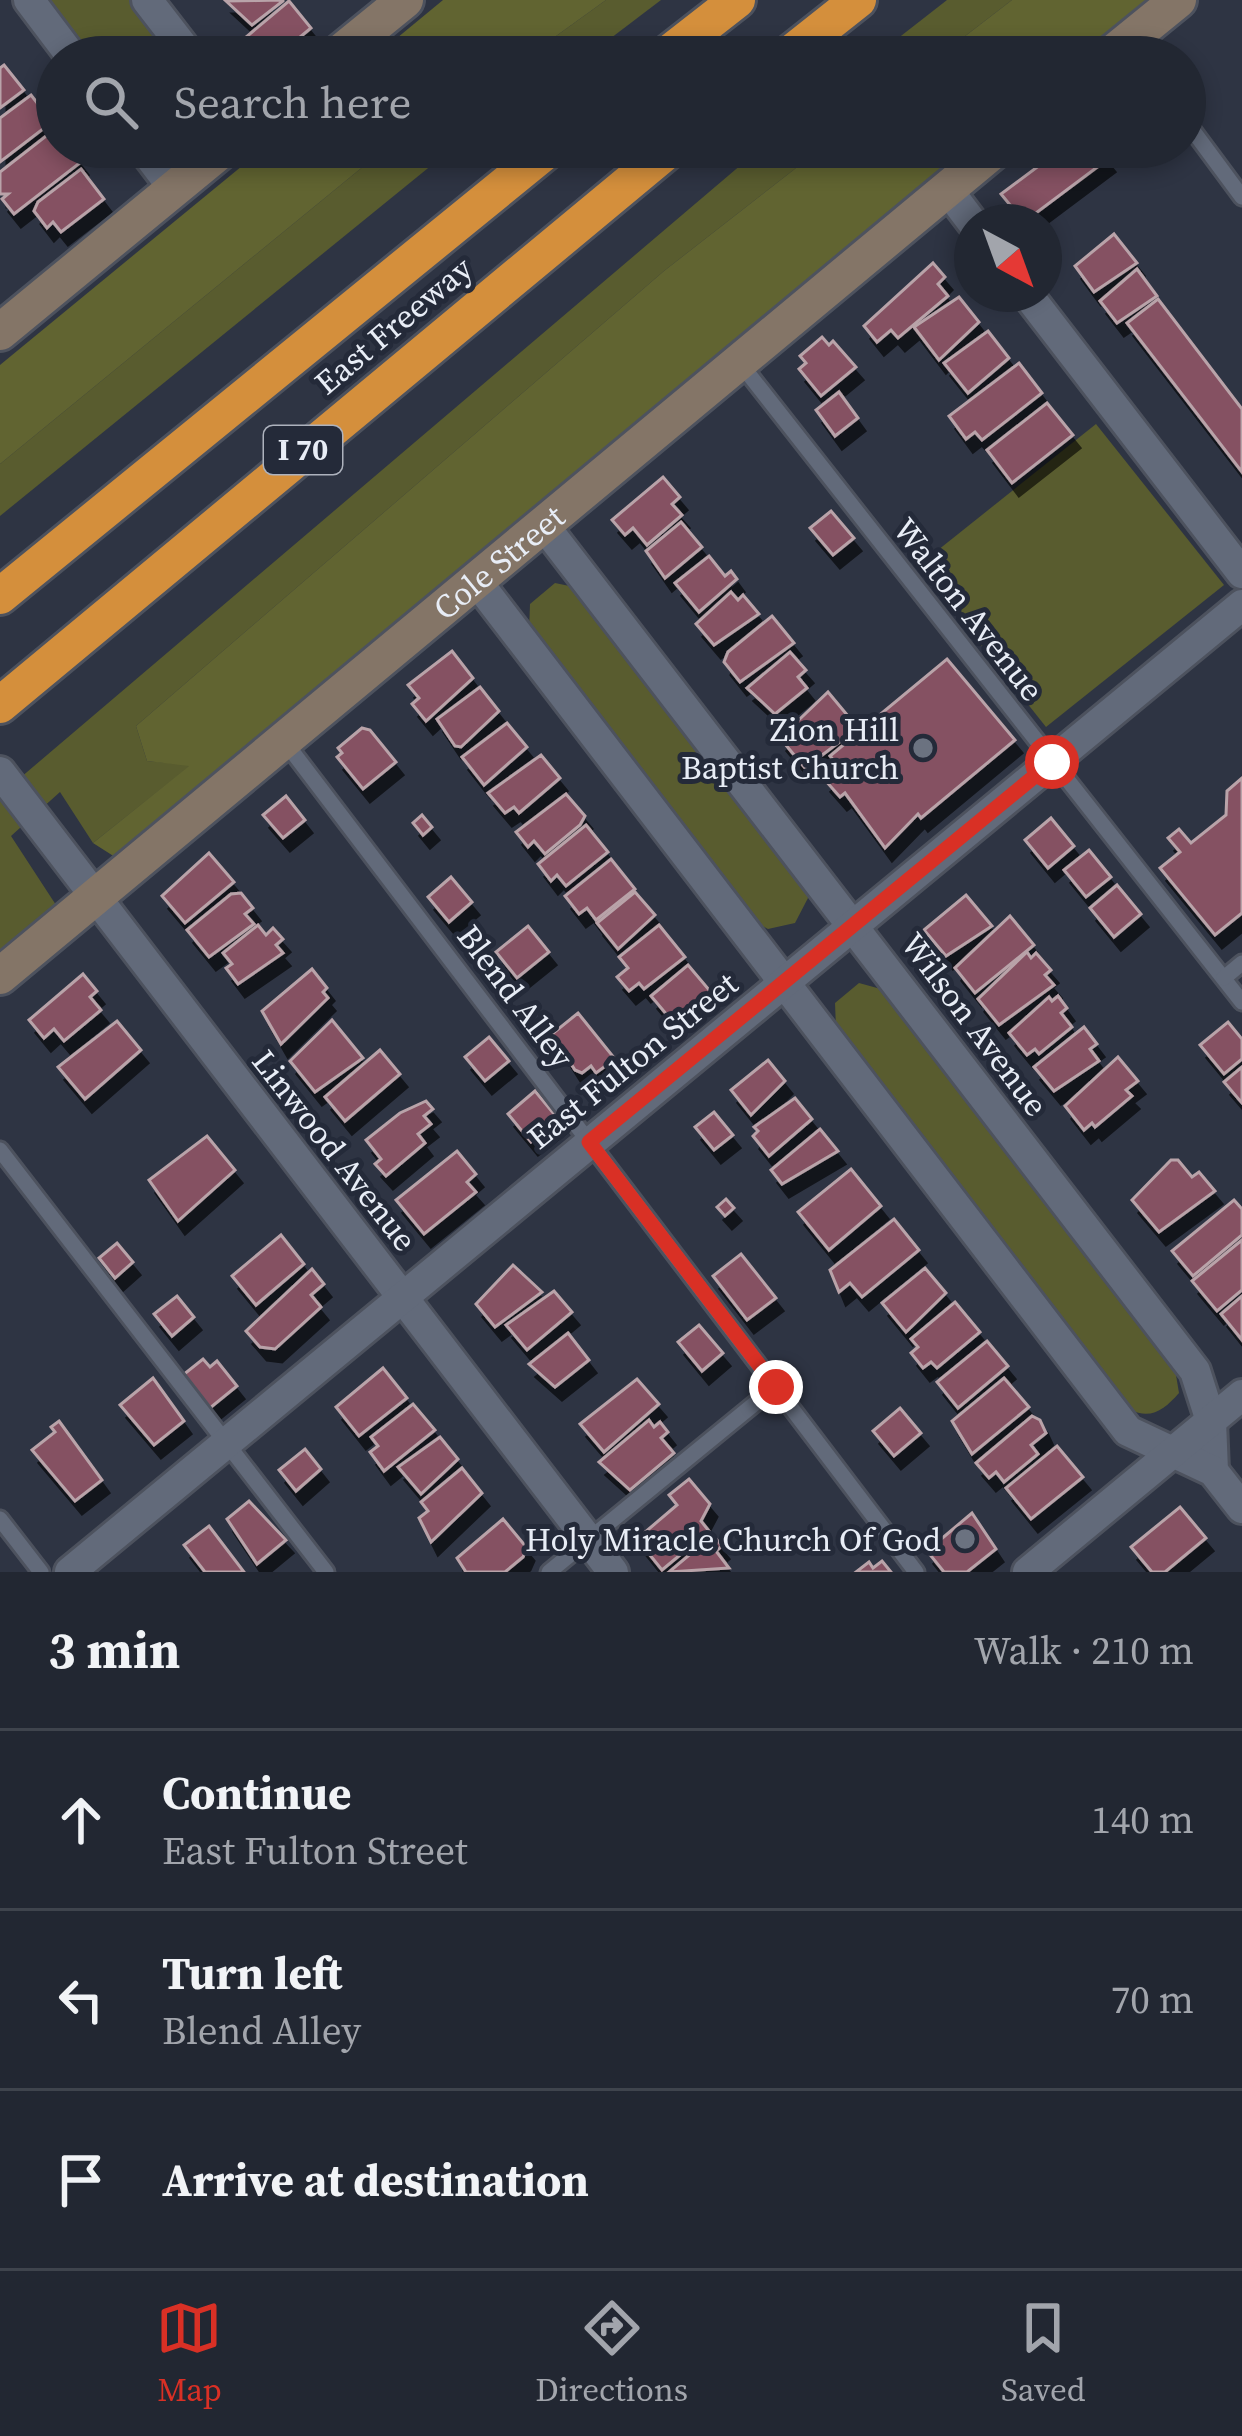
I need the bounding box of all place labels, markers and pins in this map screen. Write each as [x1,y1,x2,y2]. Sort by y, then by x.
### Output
place label: Zion Hill Baptist Church [681,707,899,790]
marker: Zion Hill Baptist Church [910,735,936,761]
place label: Holy Miracle Church Of God [525,1517,941,1562]
marker: Holy Miracle Church Of God [952,1526,978,1552]

